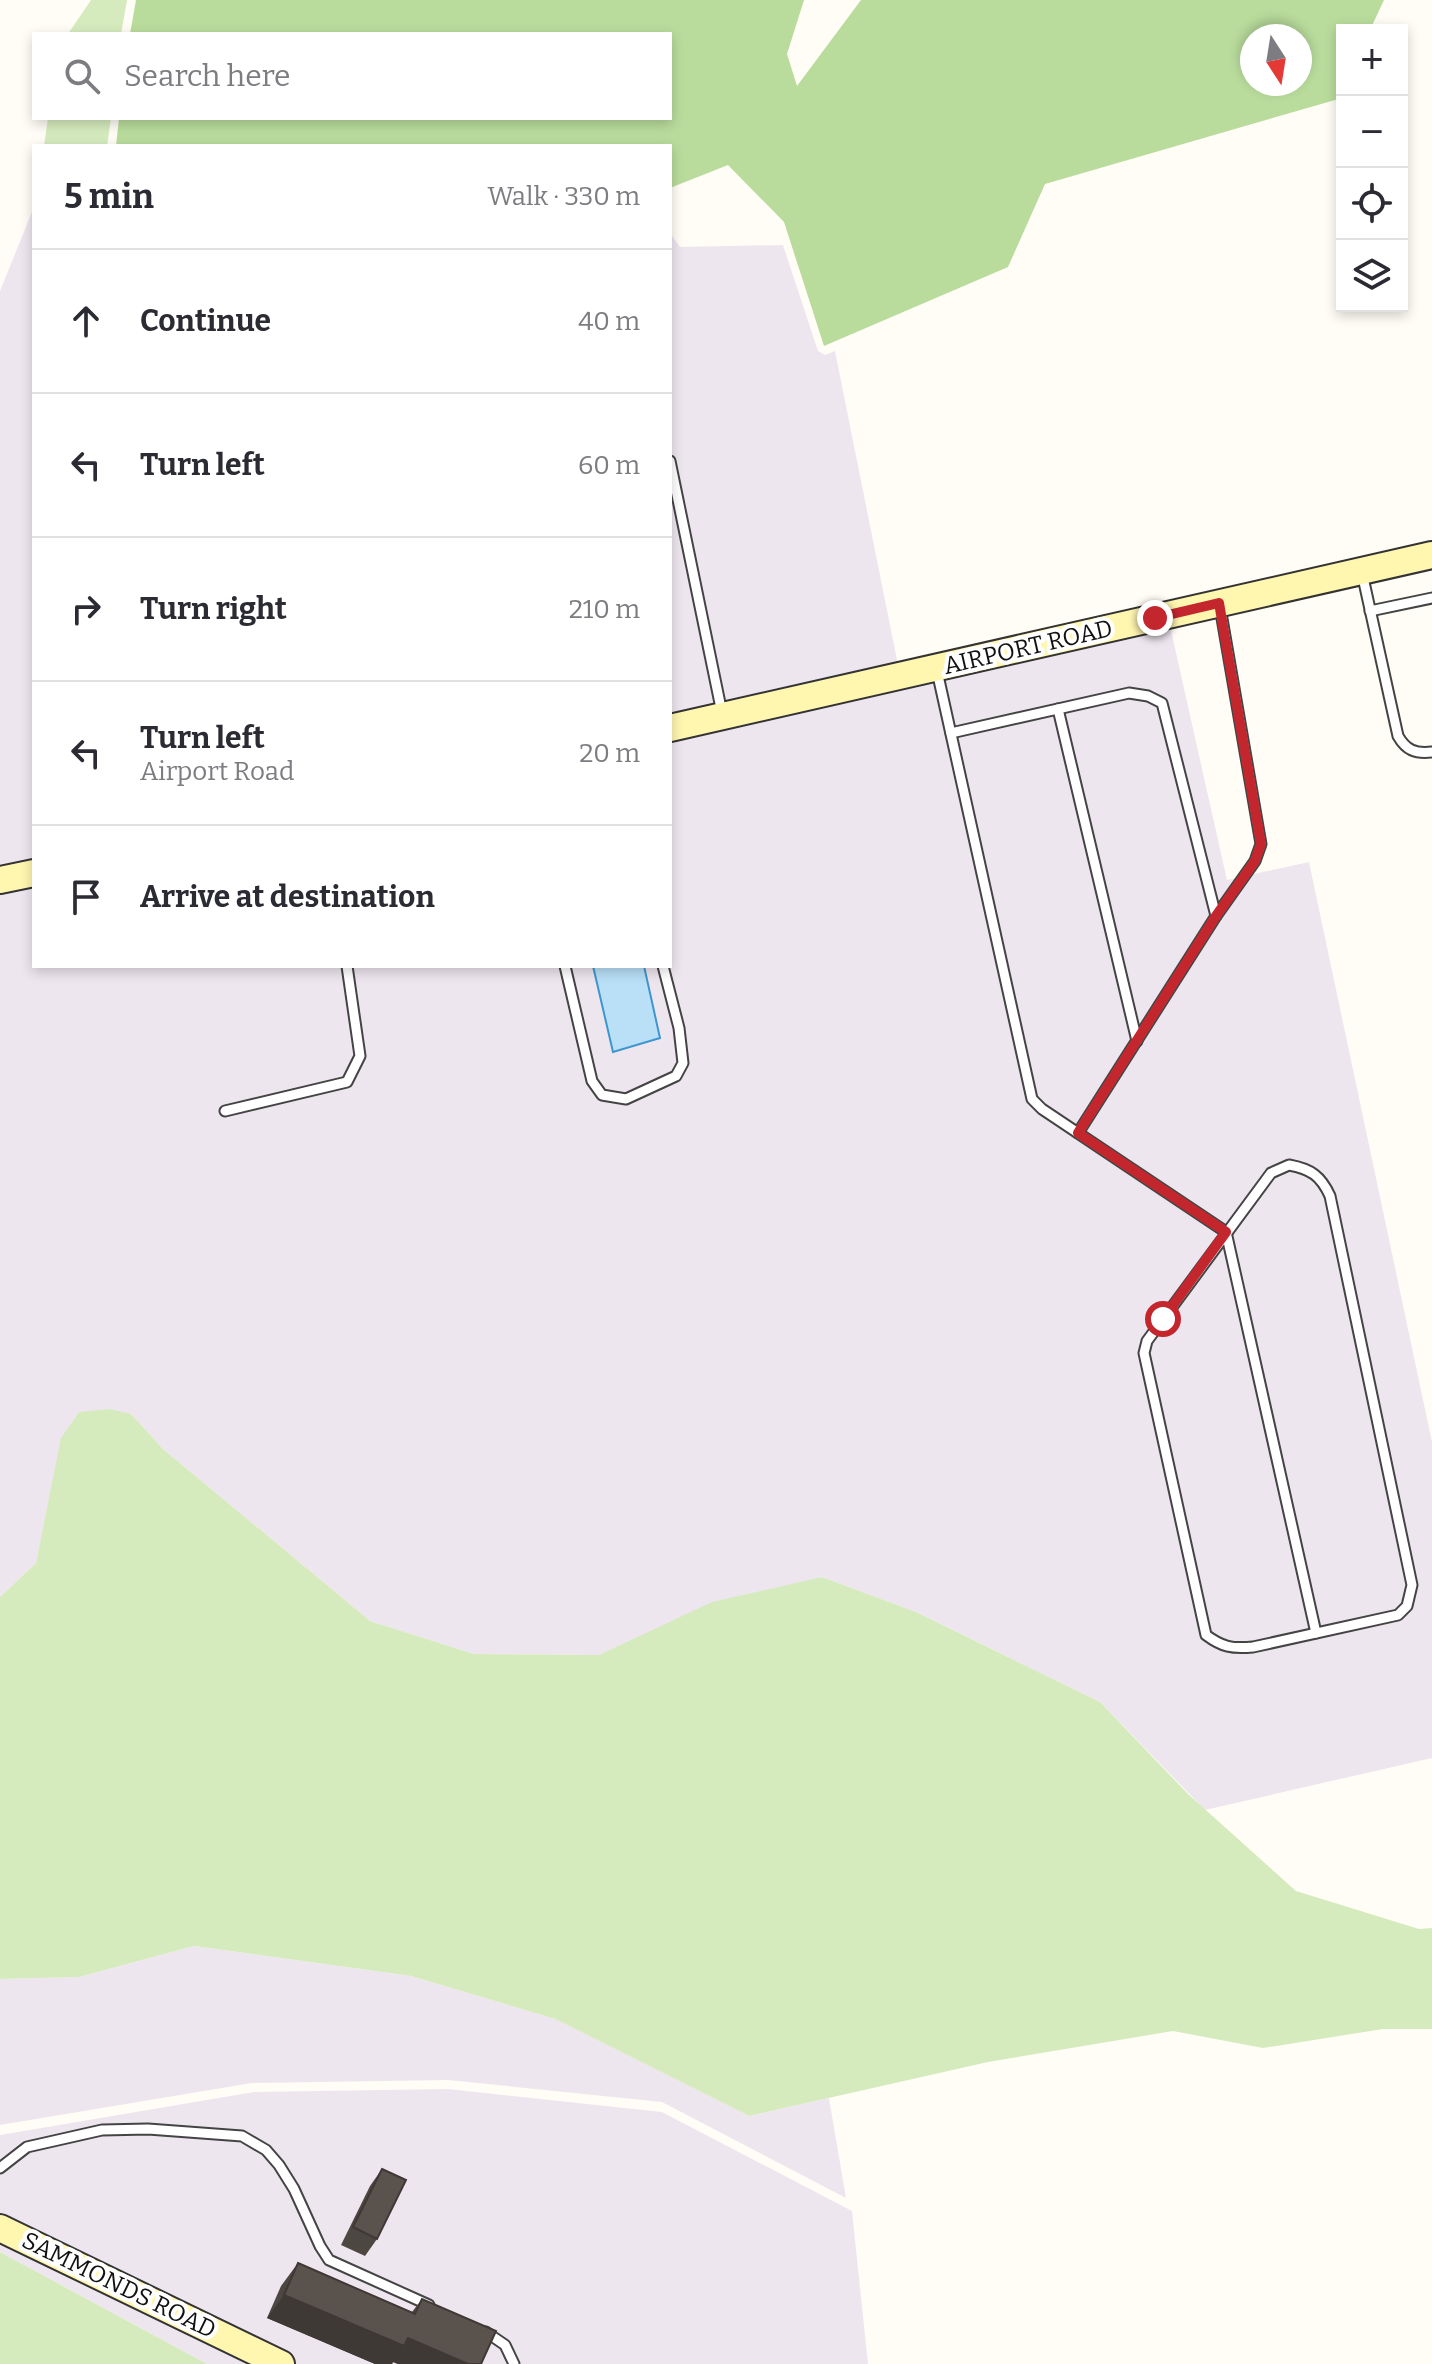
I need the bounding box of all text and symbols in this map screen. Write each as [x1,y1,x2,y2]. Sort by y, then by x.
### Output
north arrow [1240,24,1312,96]
map controls [1336,24,1408,312]
button: + [1336,24,1408,96]
search box [32,32,672,120]
icon: search [60,54,104,98]
text: Search here [124,58,291,94]
button: − [1336,96,1408,168]
button: locate [1336,168,1408,240]
text: 5 min [64,176,154,217]
text: Walk · 330 m [487,181,640,212]
button: layers [1336,240,1408,312]
icon: ahead [64,299,108,343]
text: Continue [140,303,271,339]
text: 40 m [578,306,640,337]
icon: left [64,443,108,487]
text: Turn left [140,447,265,483]
text: 60 m [578,450,640,481]
icon: right [64,587,108,631]
text: Turn right [140,591,287,627]
text: 210 m [569,594,640,625]
route end [1137,600,1173,636]
street label: AIRPORT ROAD [941,614,1115,680]
text: Turn left [140,720,265,756]
icon: left [64,731,108,775]
text: 20 m [579,738,640,769]
text: Airport Road [140,756,295,787]
icon: arrive [64,875,108,919]
text: Arrive at destination [140,879,435,915]
route start [1145,1301,1181,1337]
street label: SAMMONDS ROAD [18,2226,220,2344]

